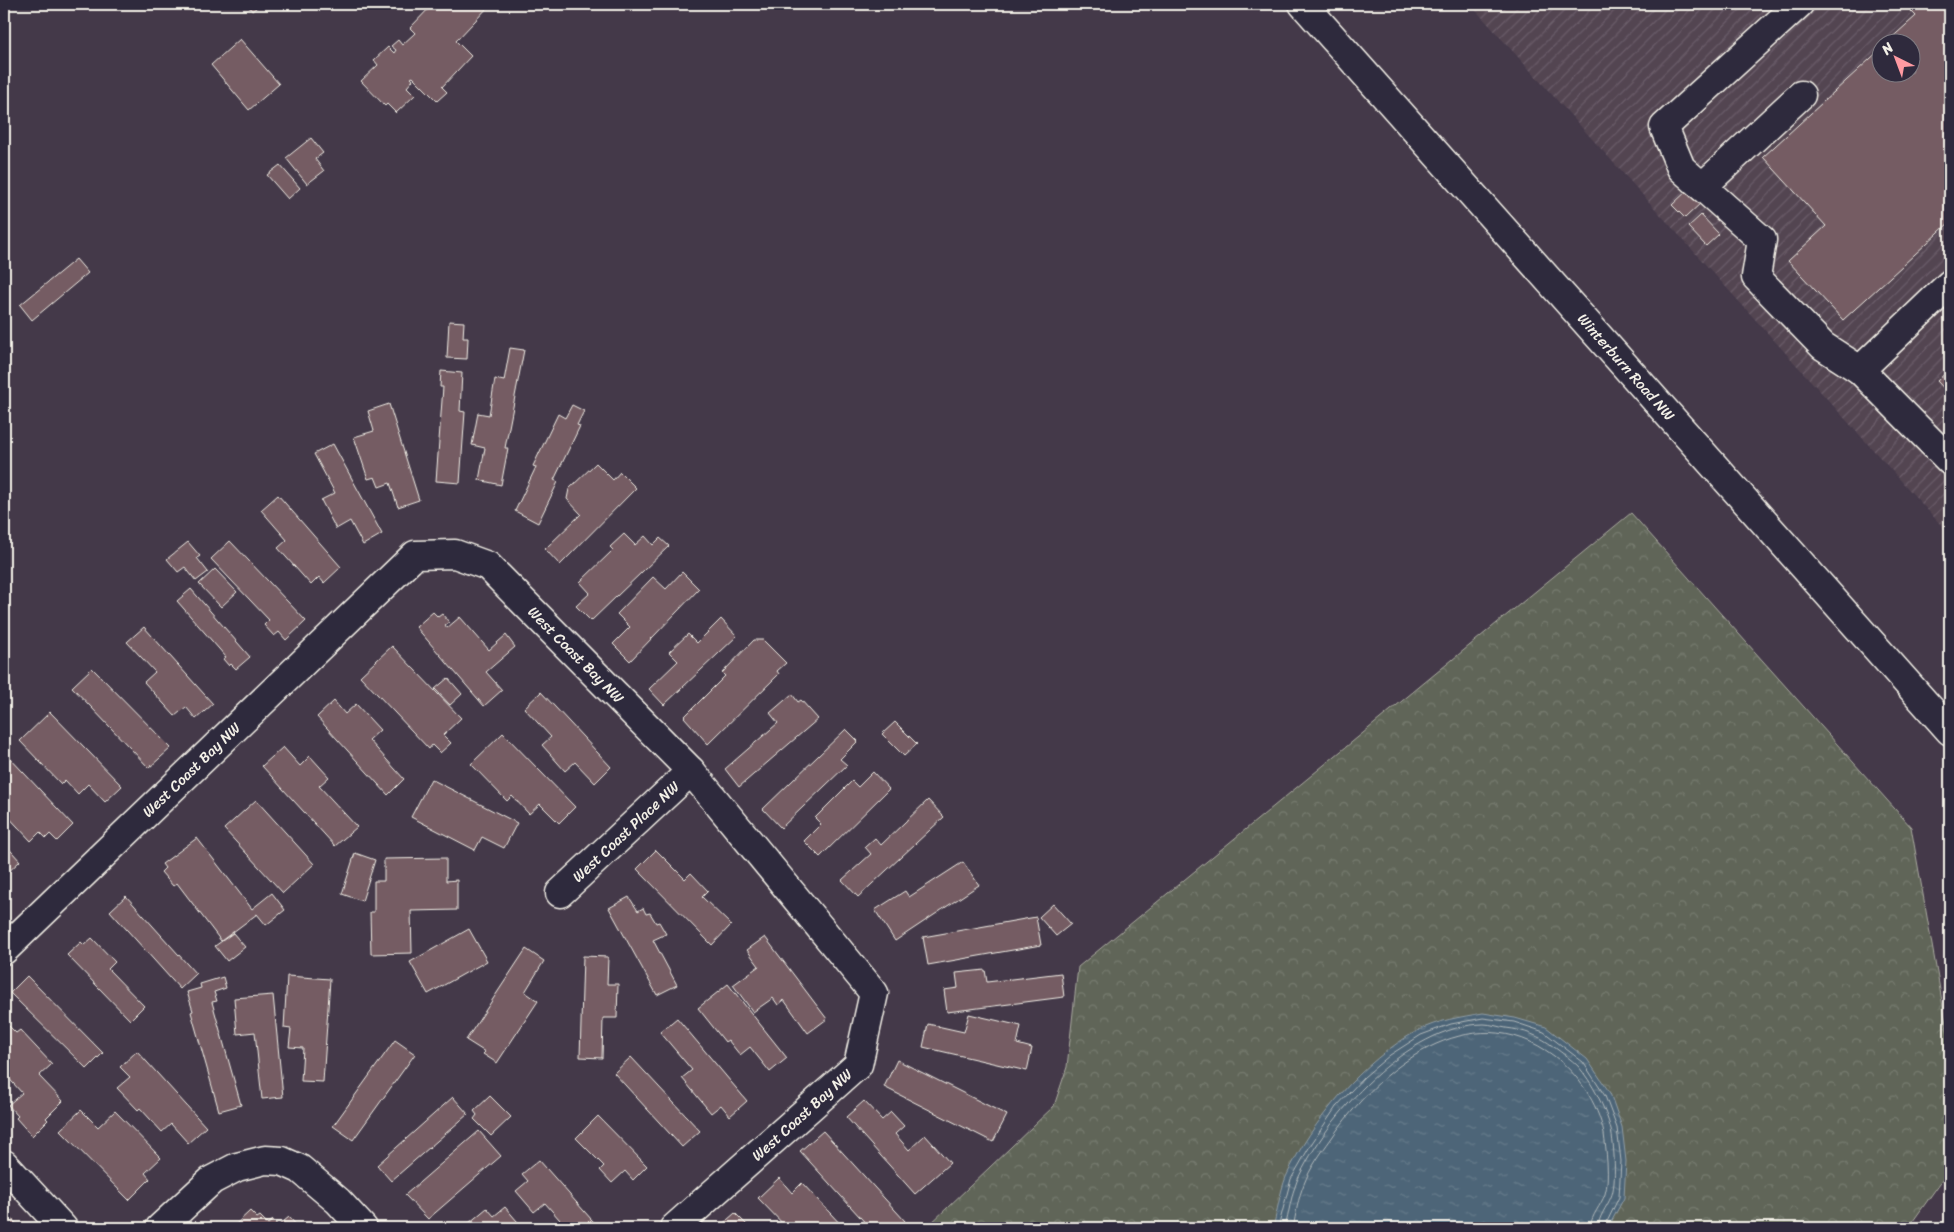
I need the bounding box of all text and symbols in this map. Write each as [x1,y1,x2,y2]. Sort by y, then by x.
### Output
north arrow [1872,32,1922,82]
text: N [1875,36,1900,62]
street label: Winterburn Road NW [1571,307,1681,427]
street label: West Coast Bay NW [521,600,631,710]
street label: West Coast Bay NW [136,716,247,824]
street label: West Coast Place NW [566,774,686,889]
street label: West Coast Bay NW [745,1062,859,1168]

